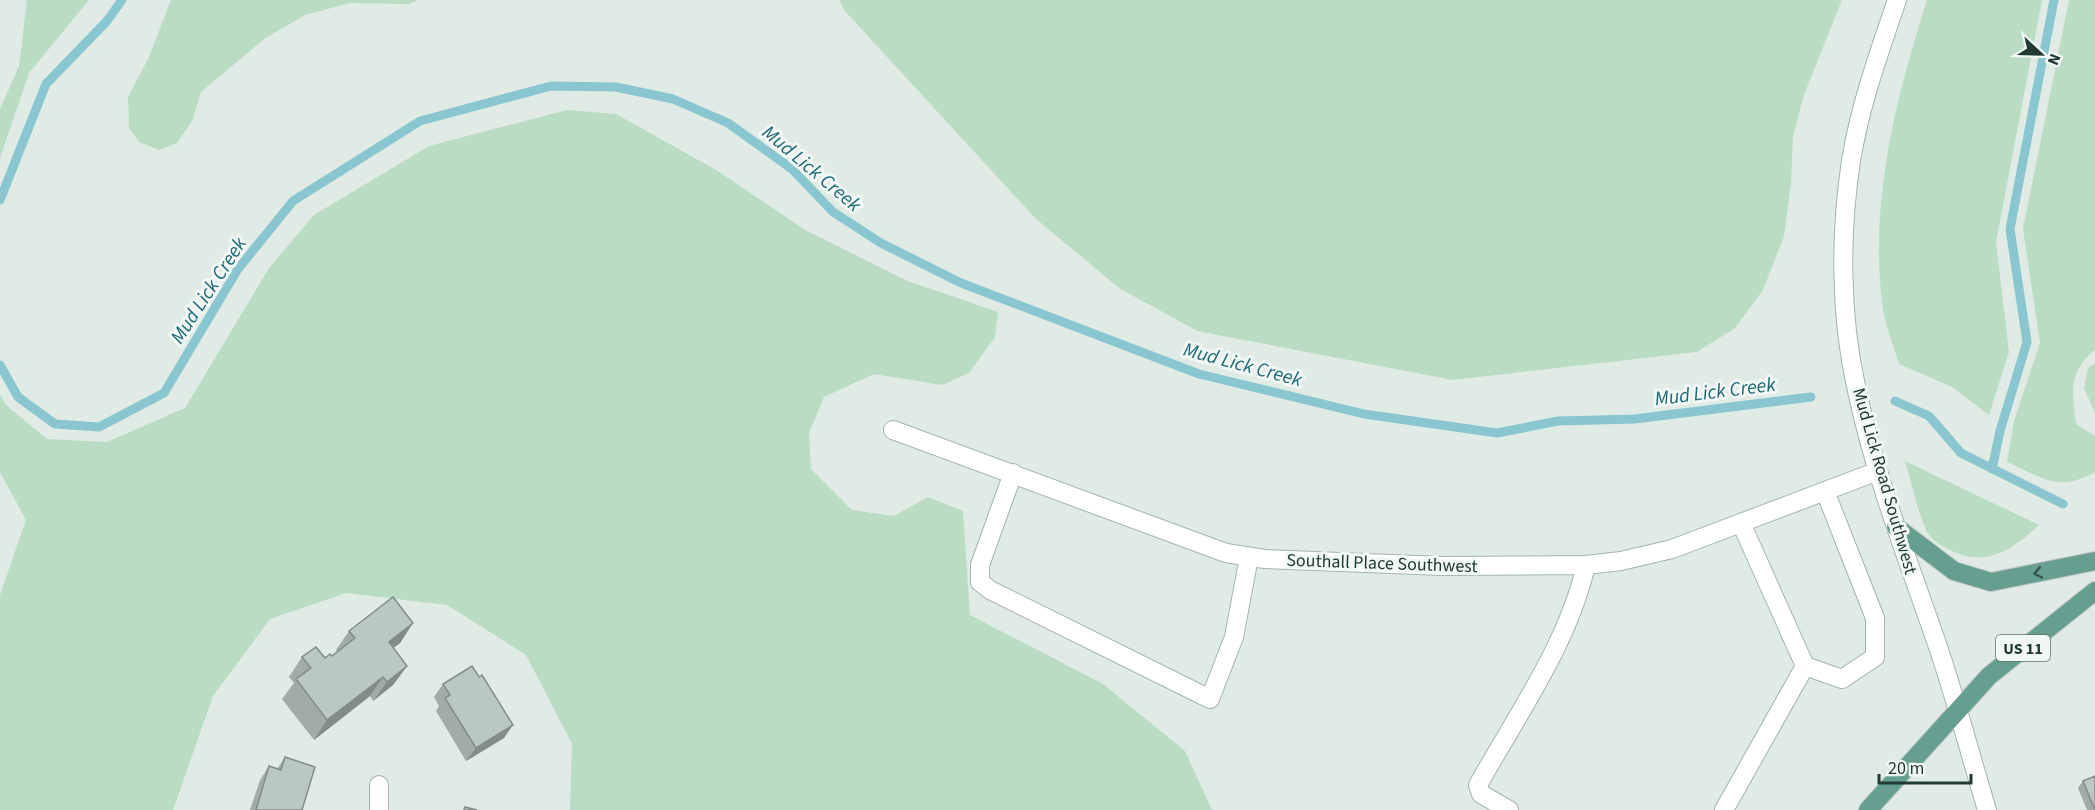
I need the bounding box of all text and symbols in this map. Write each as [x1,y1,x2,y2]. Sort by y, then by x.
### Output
north arrow [2011,24,2071,84]
text: N [2042,50,2066,68]
water label: Mud Lick Creek [756,119,867,219]
water label: Mud Lick Creek [164,231,254,349]
water label: Mud Lick Creek [1180,336,1306,394]
water label: Mud Lick Creek [1653,371,1778,413]
street label: Mud Lick Road Southwest [1846,385,1923,577]
street label: Southall Place Southwest [1286,548,1478,579]
one-way arrow [2033,566,2043,579]
road number: US 11 [1996,635,2050,661]
scale bar [1879,747,1970,785]
text: 20 m [1888,756,1924,781]

